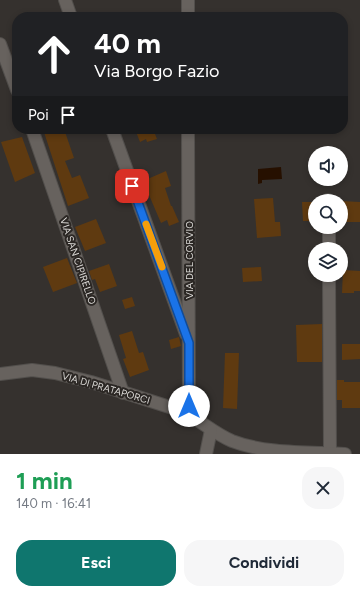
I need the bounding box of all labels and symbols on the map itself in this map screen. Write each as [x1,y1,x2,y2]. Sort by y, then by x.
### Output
pin [115,169,149,203]
street label: VIA SAN CIPIRELLO [57,216,99,306]
street label: VIA DEL CORVIO [183,221,196,299]
street label: VIA DI PRATAPORCI [60,369,152,407]
position arrow [168,385,210,427]

